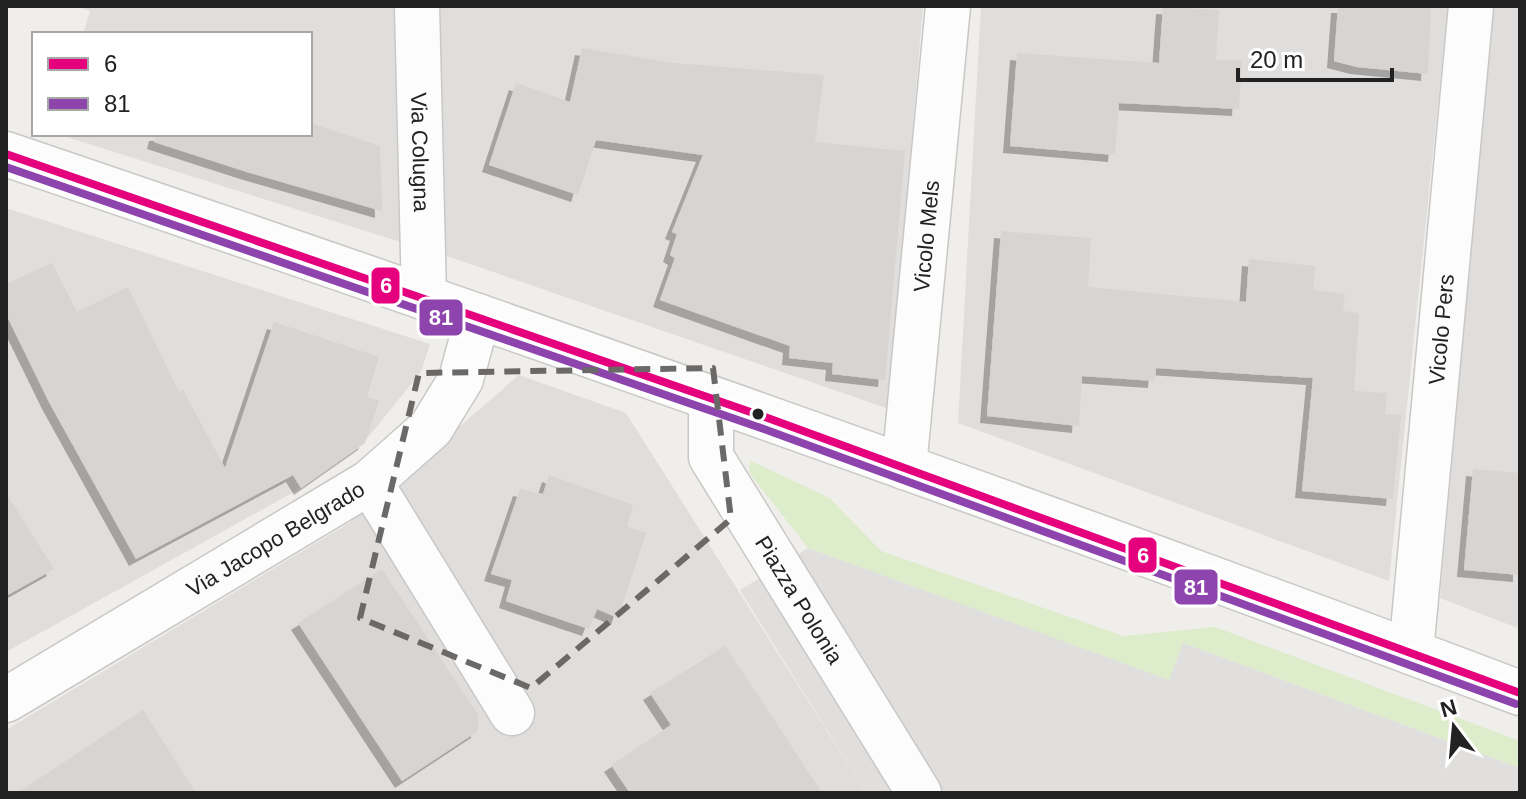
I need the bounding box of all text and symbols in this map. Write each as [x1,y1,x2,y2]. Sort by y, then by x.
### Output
legend [32,32,312,136]
scale bar [1238,32,1392,82]
text: 20 m [1250,46,1303,73]
text: 6 [104,50,117,77]
text: 81 [104,90,131,117]
street label: Via Colugna [407,92,434,213]
street label: Vicolo Mels [908,179,944,293]
line badge: 6 [370,266,401,305]
text: 6 [380,273,392,298]
street label: Vicolo Pers [1423,273,1459,386]
line badge: 81 [418,298,464,337]
text: 81 [429,305,453,330]
unlabelled marker [750,406,766,422]
street label: Via Jacopo Belgrado [182,476,369,601]
street label: Piazza Polonia [750,531,849,669]
line badge: 6 [1127,536,1158,574]
text: 6 [1137,543,1149,568]
line badge: 81 [1173,568,1219,606]
text: 81 [1184,575,1208,600]
north arrow [1414,687,1494,767]
text: N [1438,694,1460,722]

